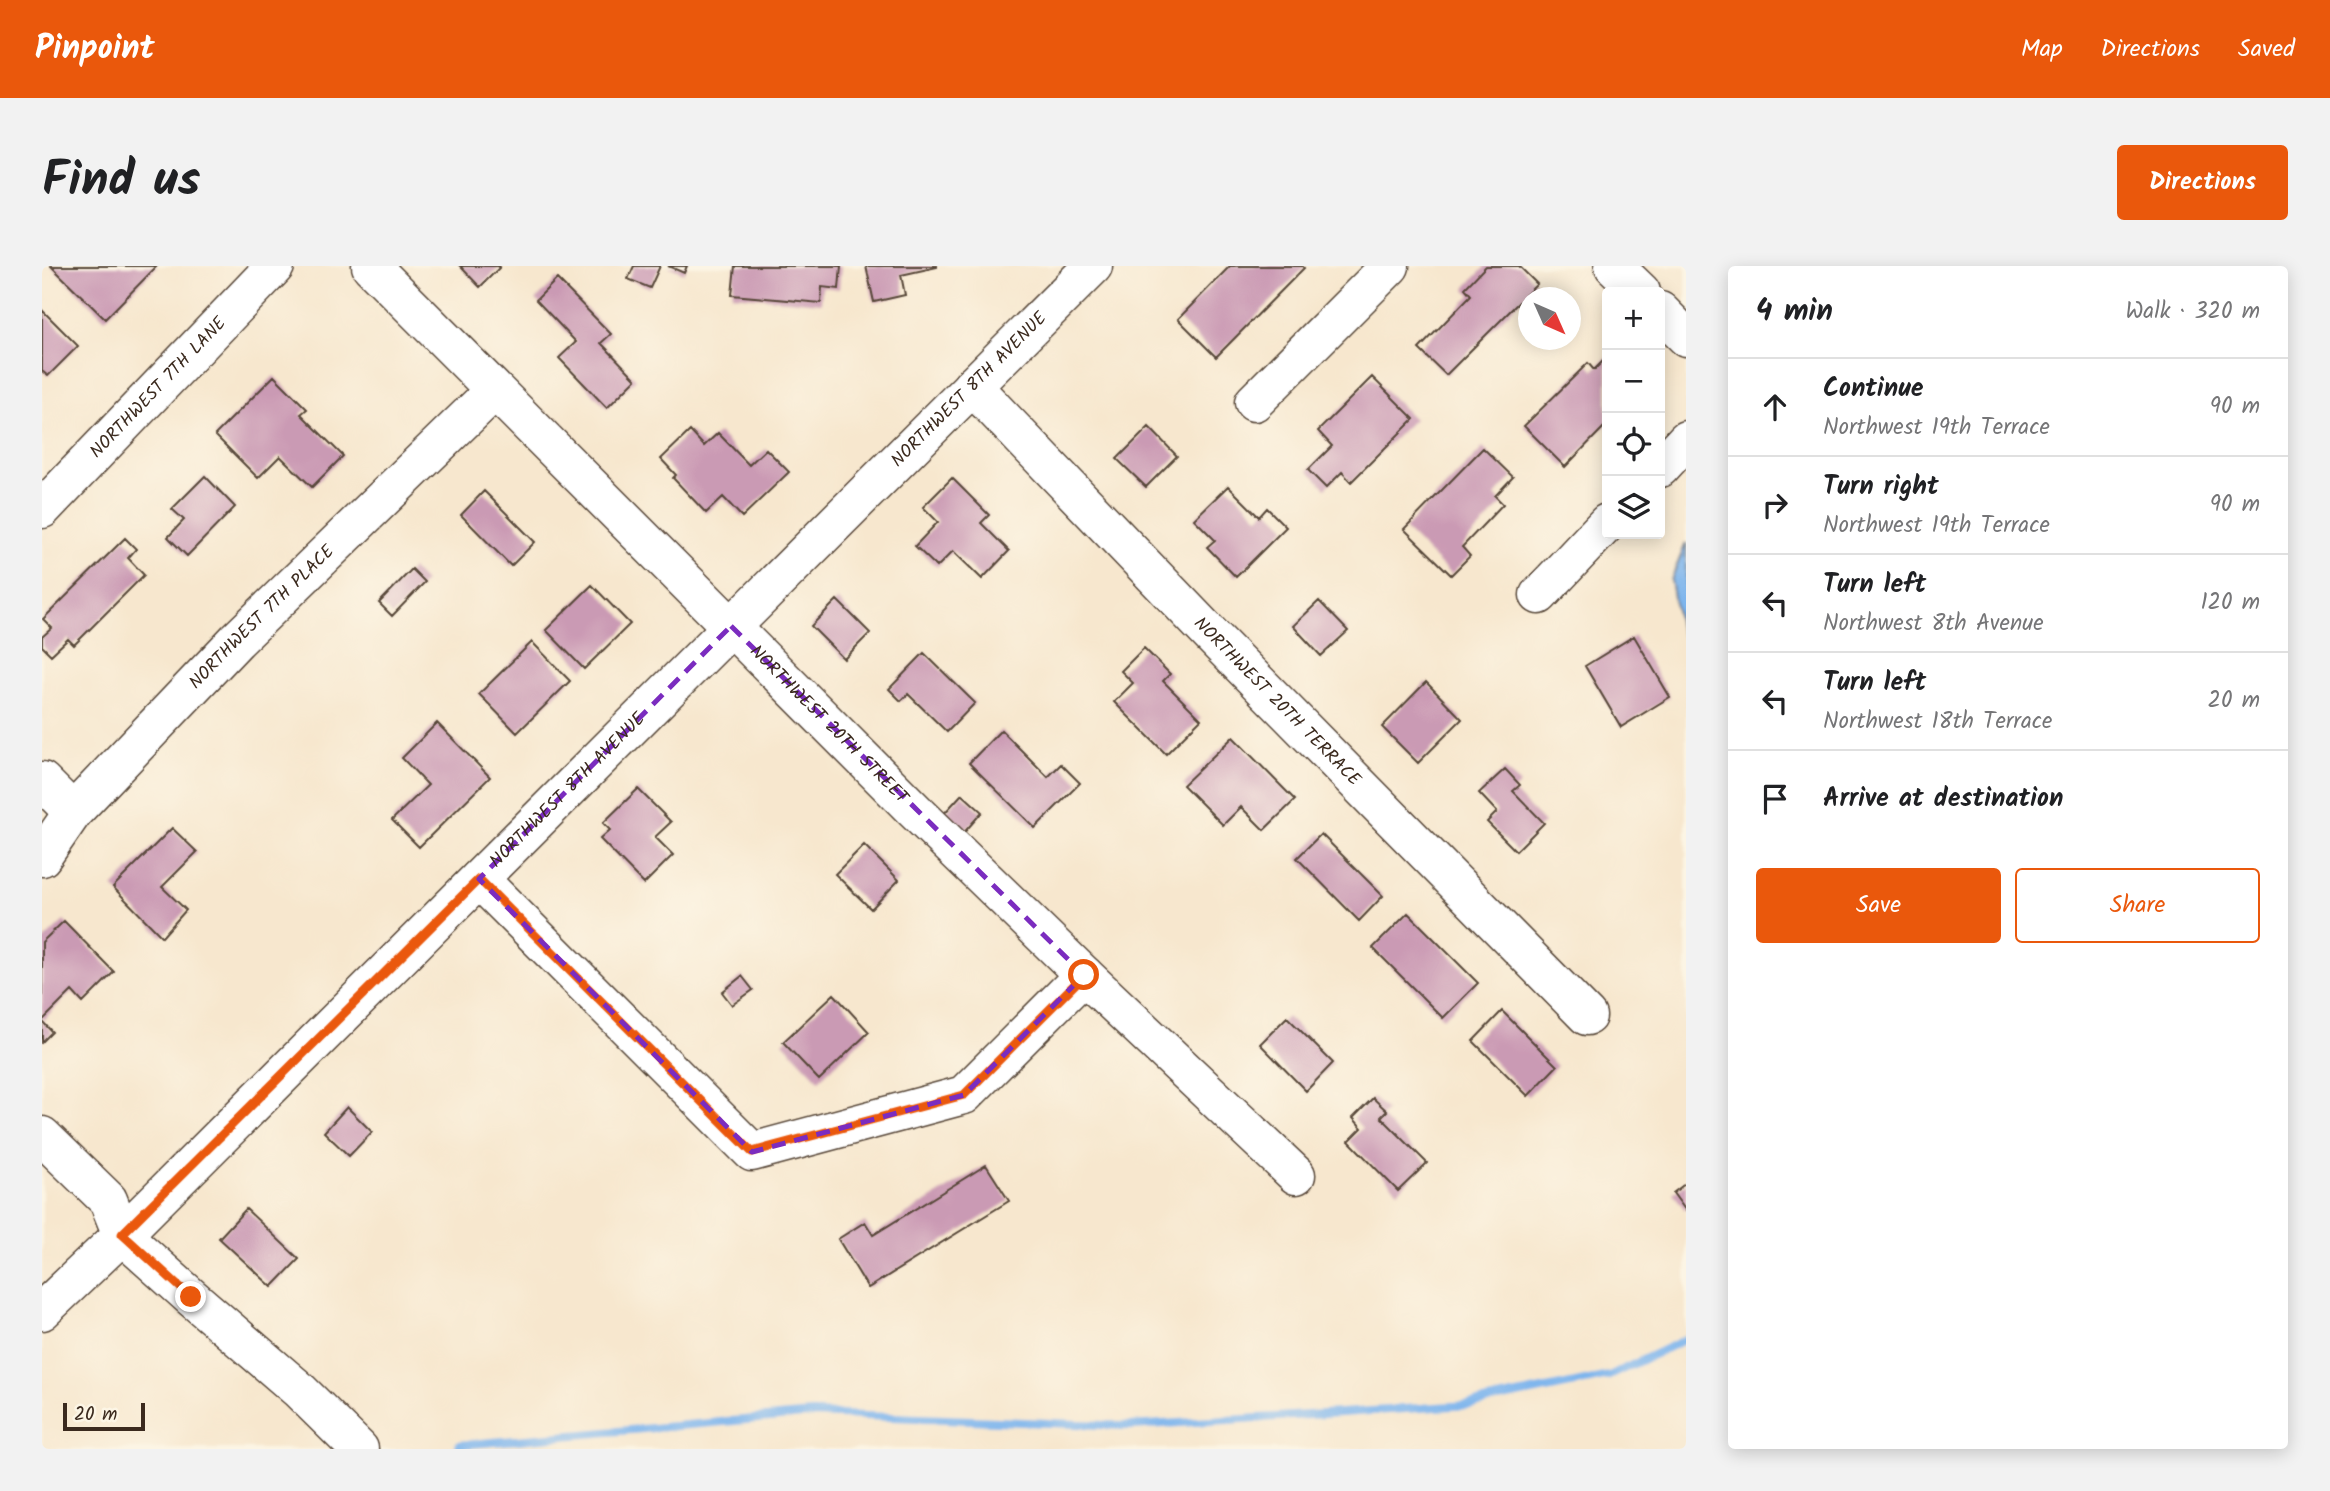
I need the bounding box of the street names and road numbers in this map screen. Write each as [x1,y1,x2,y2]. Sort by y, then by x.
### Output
street label: NORTHWEST 8TH AVENUE [884,305,1054,474]
street label: NORTHWEST 7TH LANE [83,310,234,465]
street label: NORTHWEST 7TH PLACE [182,538,342,696]
street label: NORTHWEST 20TH TERRACE [1187,610,1368,794]
street label: NORTHWEST 20TH STREET [742,638,916,812]
street label: NORTHWEST 8TH AVENUE [483,705,653,875]

